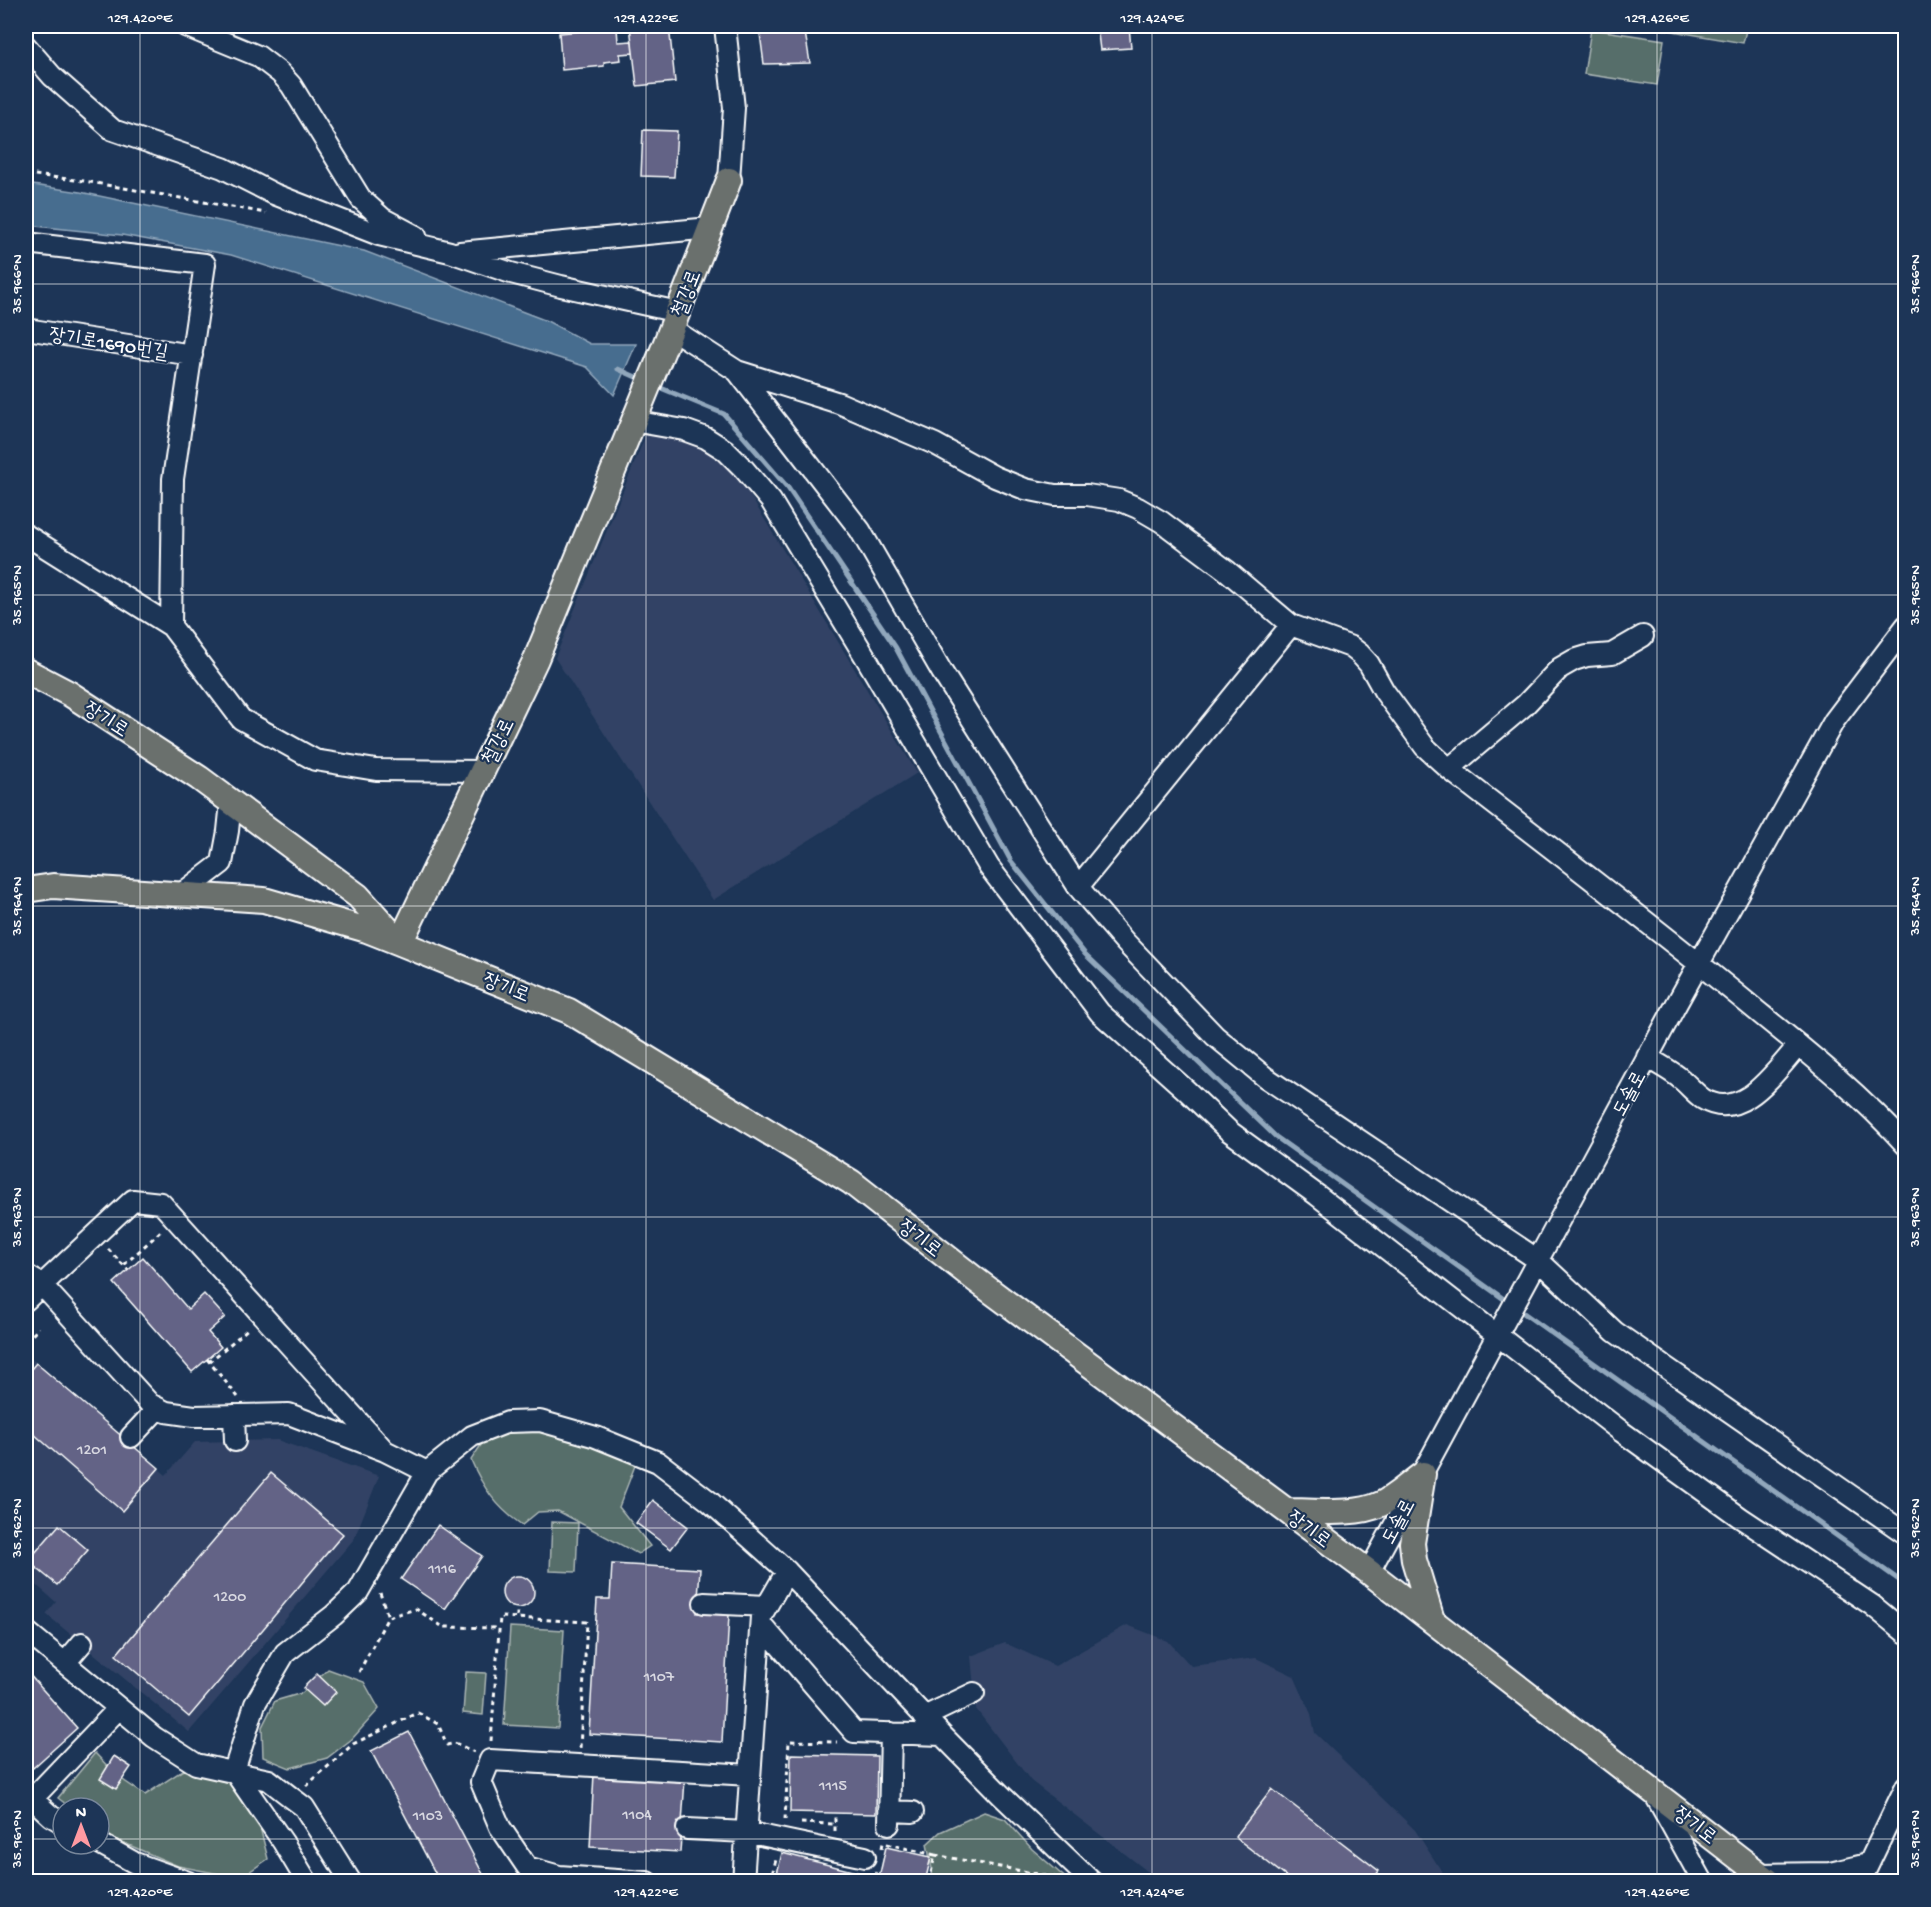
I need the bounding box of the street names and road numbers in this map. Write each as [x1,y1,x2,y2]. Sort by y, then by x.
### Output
street label: 철강로 [668,267,708,321]
street label: 장기로1690번길 [47,325,170,366]
street label: 장기로 [79,698,132,744]
street label: 철강로 [478,715,521,769]
street label: 장기로 [479,970,532,1009]
street label: 도솔로 [1609,1067,1653,1121]
street label: 장기로 [893,1216,945,1264]
street label: 도솔로 [1378,1495,1422,1549]
street label: 장기로 [1282,1507,1334,1555]
street label: 장기로 [1668,1803,1720,1851]

